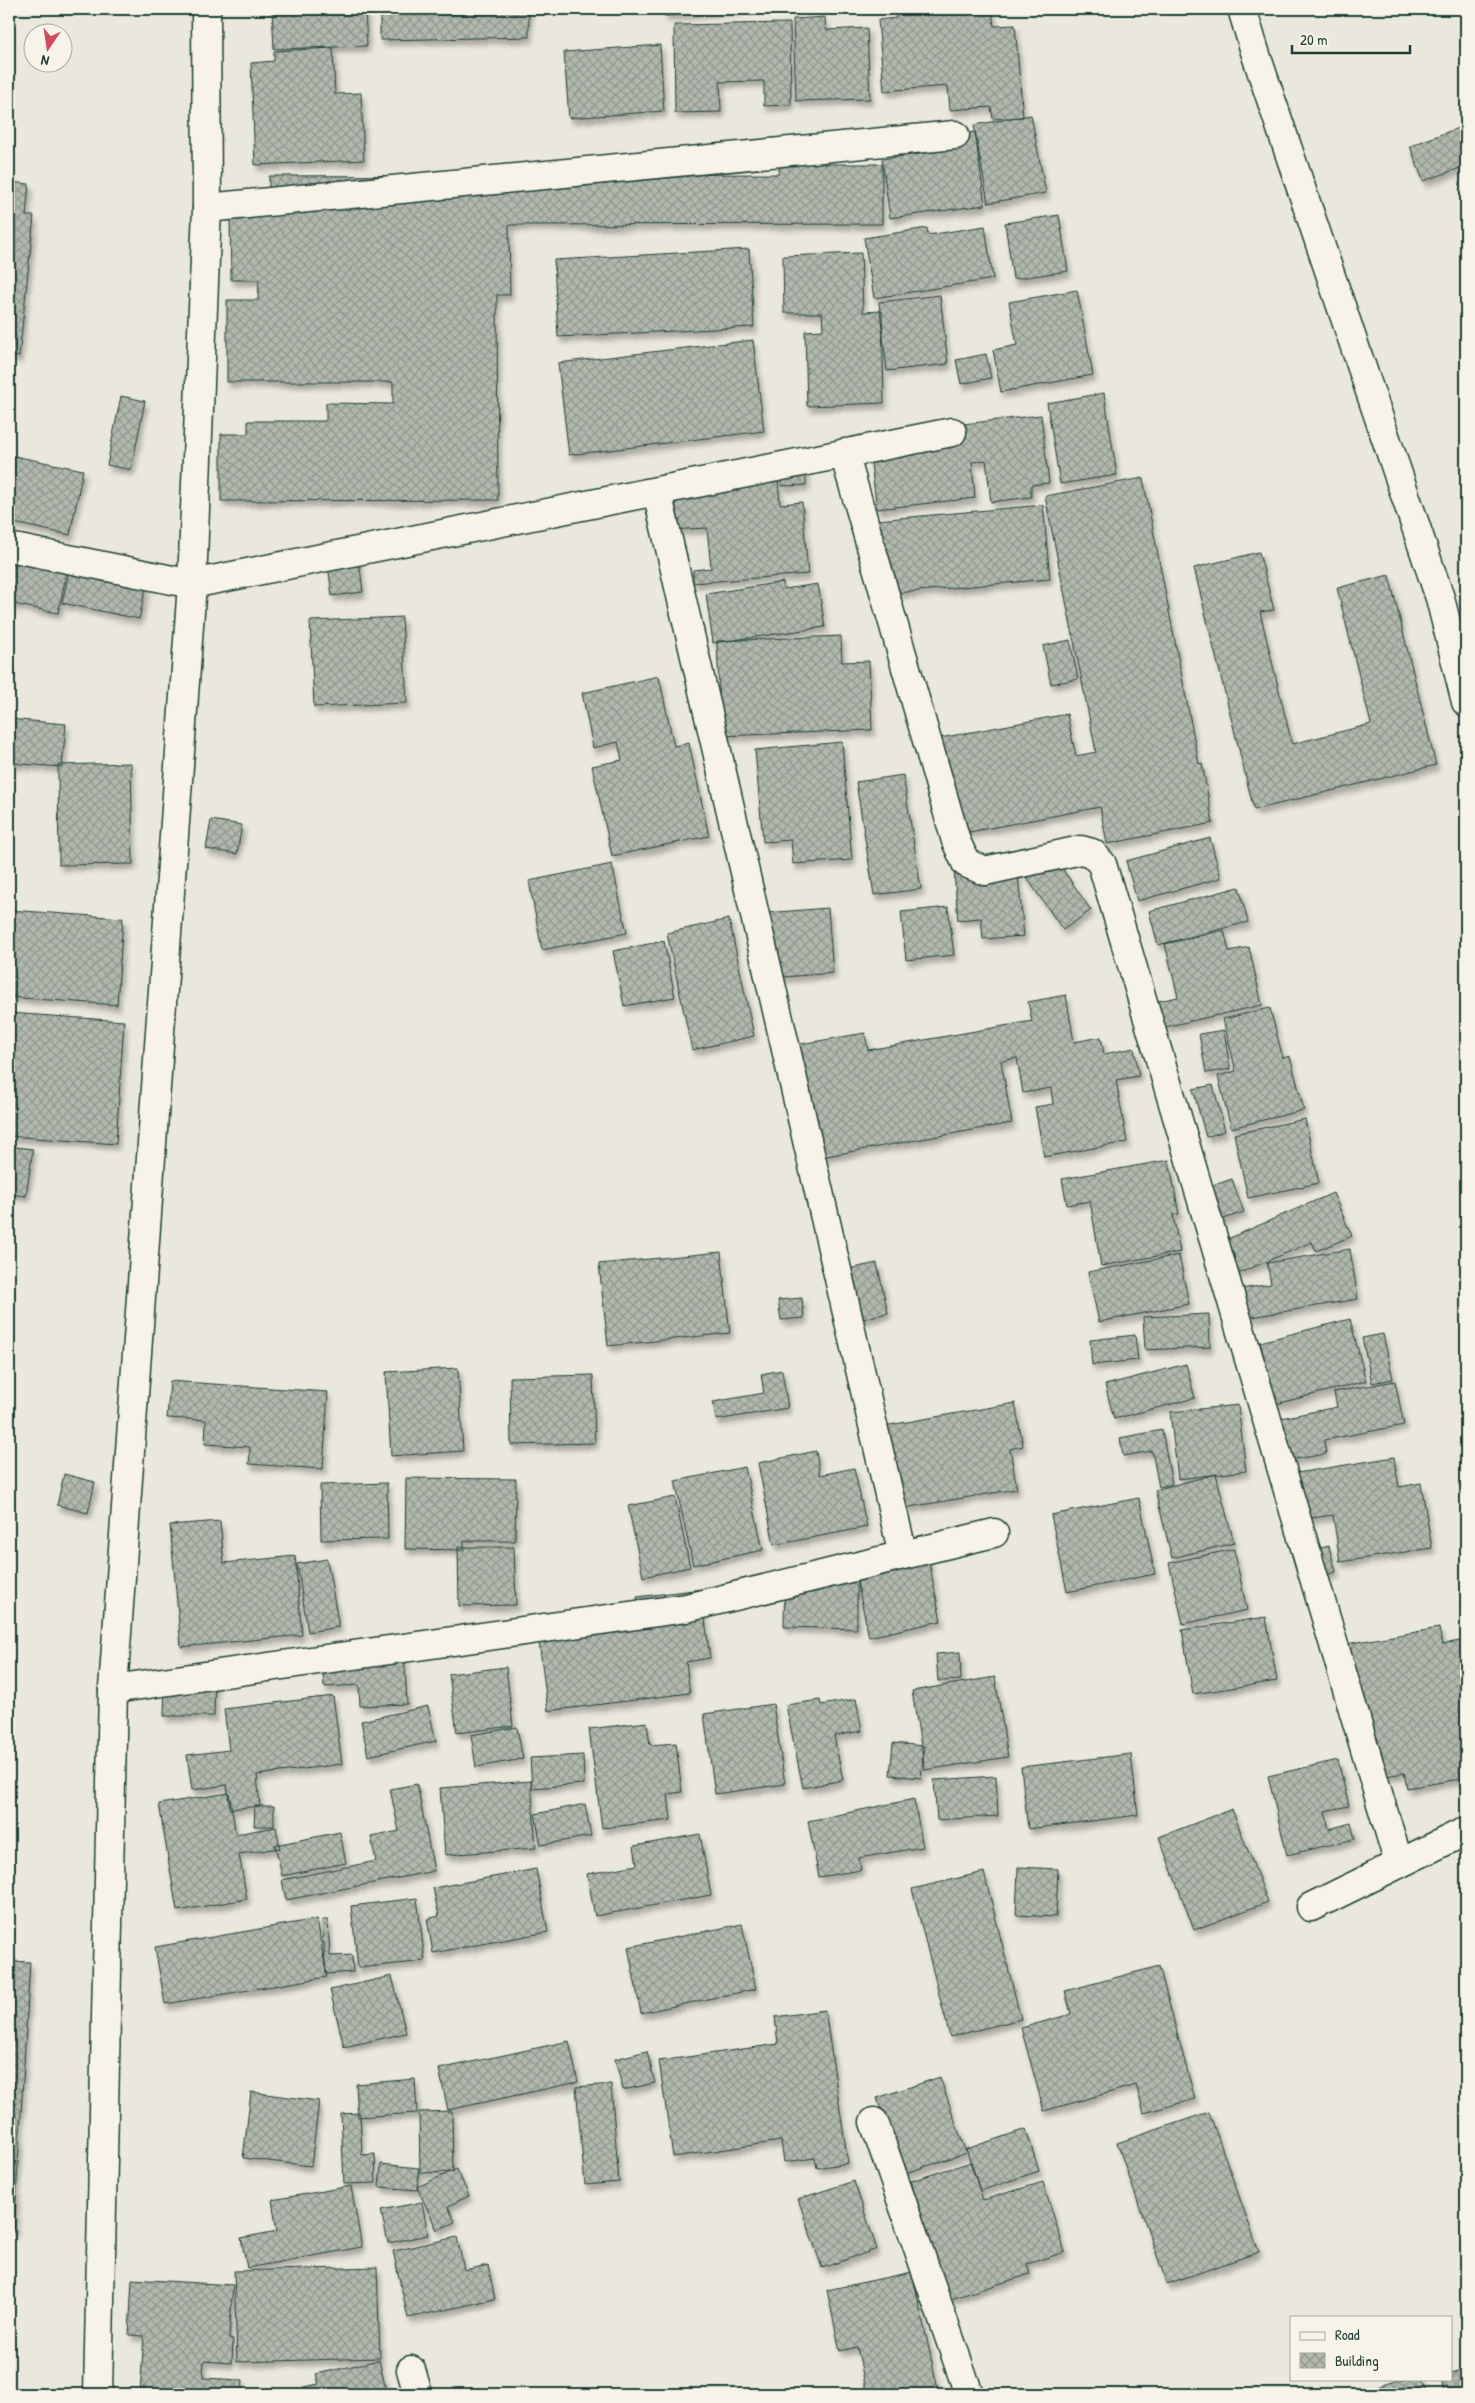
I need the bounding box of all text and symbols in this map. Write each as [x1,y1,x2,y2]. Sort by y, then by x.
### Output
north arrow [22,22,72,72]
scale bar [1292,22,1410,54]
text: 20 m [1300,29,1327,50]
text: N [39,51,51,71]
legend [1290,2316,1452,2380]
text: Road [1335,2324,1360,2345]
text: Building [1335,2350,1379,2371]

